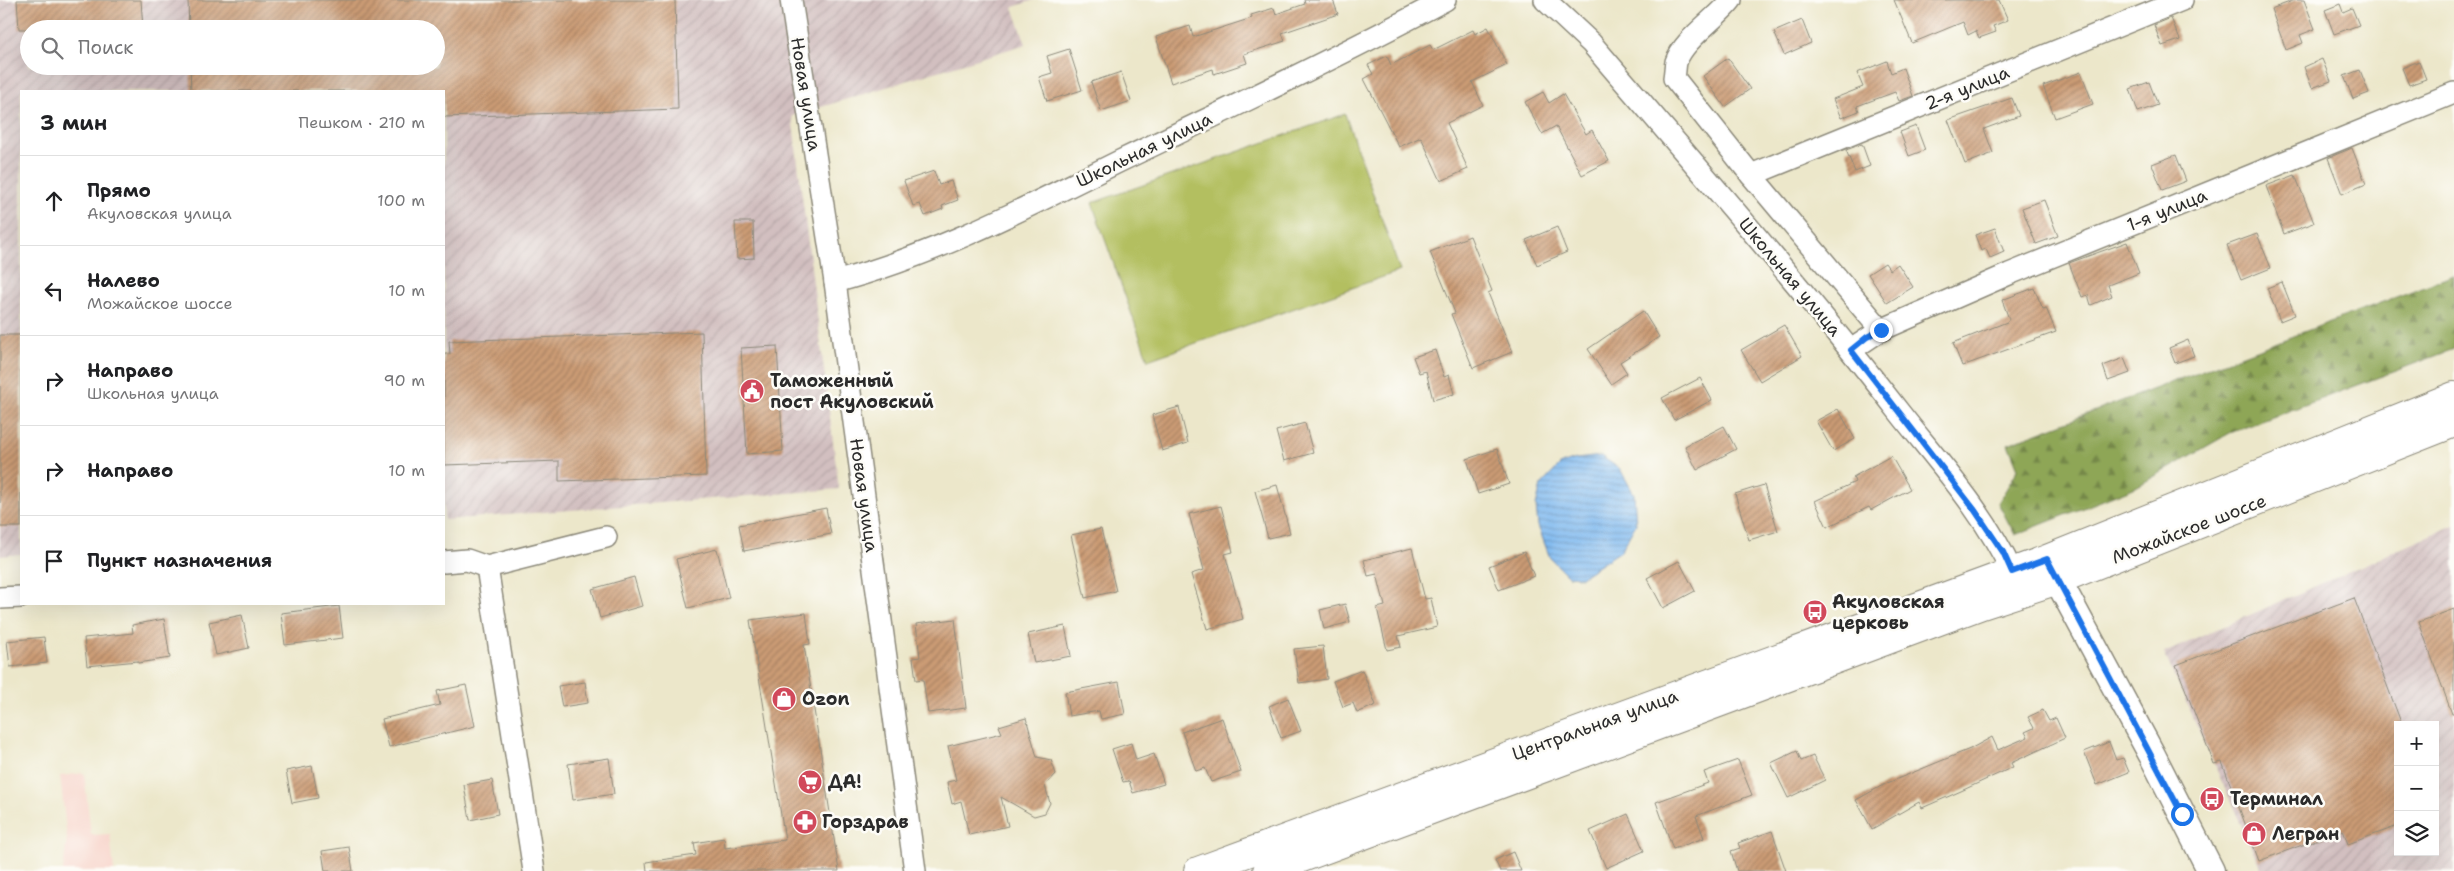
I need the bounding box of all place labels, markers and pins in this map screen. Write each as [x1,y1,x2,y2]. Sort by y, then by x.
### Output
place label: Таможенный пост Акуловский [770,369,934,414]
public building icon: Таможенный пост Акуловский [739,378,765,404]
place label: Акуловская церковь [1832,590,1945,635]
bus stop icon: Акуловская церковь [1802,599,1828,625]
shop icon: Ozon [771,686,797,712]
place label: Ozon [802,687,849,711]
supermarket icon: ДА! [797,769,823,795]
place label: ДА! [828,770,862,794]
bus stop icon: Терминал [2199,786,2225,812]
place label: Терминал [2230,787,2323,811]
pharmacy icon: Горздрав [792,809,818,835]
place label: Горздрав [822,810,909,834]
shop icon: Легран [2241,821,2267,847]
place label: Легран [2272,822,2339,846]

